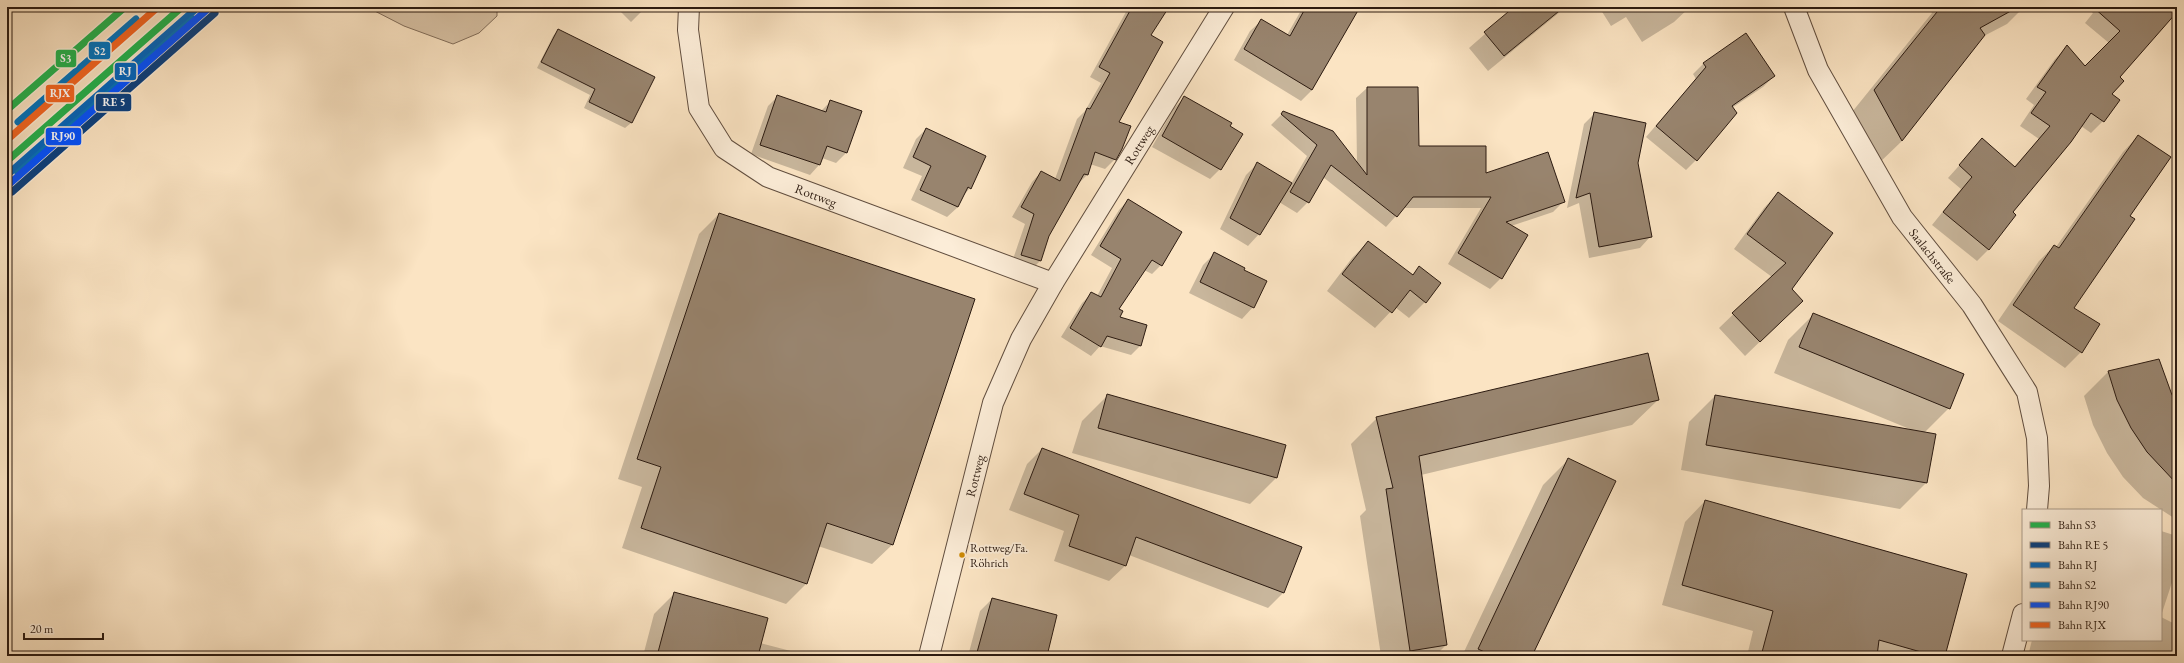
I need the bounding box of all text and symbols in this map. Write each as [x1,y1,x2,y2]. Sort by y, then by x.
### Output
line badge: S2 [88,41,111,60]
text: S2 [94,44,106,58]
line badge: S3 [55,49,77,68]
text: S3 [60,51,72,65]
line badge: RJ [114,62,137,81]
text: RJ [119,64,131,78]
line badge: RJX [45,84,75,103]
text: RJX [50,86,71,100]
line badge: RE 5 [95,93,132,112]
text: RE 5 [102,95,126,109]
street label: Rottweg [1120,122,1157,168]
line badge: RJ90 [45,127,82,146]
text: RJ90 [51,129,75,143]
street label: Rottweg [793,179,840,211]
street label: Saalachstraße [1905,224,1960,287]
street label: Rottweg [961,452,988,499]
legend [2022,509,2162,641]
text: Bahn S3 [2058,517,2096,533]
text: Bahn RE 5 [2058,537,2108,553]
place label: Rottweg/Fa. Röhrich [970,540,1028,571]
marker: Rottweg/Fa. Röhrich [957,550,967,560]
text: Bahn RJ [2058,557,2097,573]
text: Bahn S2 [2058,577,2096,593]
text: Bahn RJ90 [2058,597,2109,613]
scale bar [24,615,103,641]
text: Bahn RJX [2058,617,2106,633]
text: 20 m [30,621,54,637]

